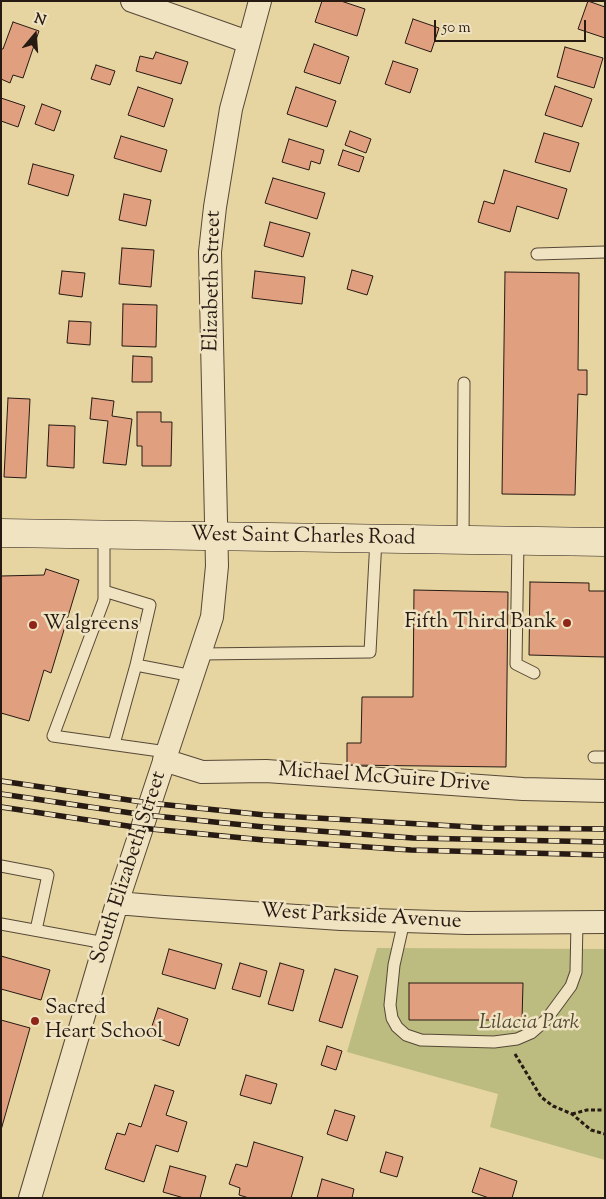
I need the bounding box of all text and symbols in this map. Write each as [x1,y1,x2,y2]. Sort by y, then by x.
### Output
text: N [31,9,48,32]
north arrow [10,10,60,60]
scale bar [436,10,588,42]
text: 50 m [442,18,471,39]
street label: Elizabeth Street [200,210,228,352]
street label: West Saint Charles Road [190,523,416,553]
place label: Fifth Third Bank [405,610,557,636]
place label: Walgreens [43,612,139,638]
marker: Fifth Third Bank [561,617,573,629]
marker: Walgreens [27,619,39,631]
street label: Michael McGuire Drive [277,759,491,799]
street label: South Elizabeth Street [87,768,173,968]
street label: West Parkside Avenue [260,900,462,936]
place label: Sacred Heart School [45,996,163,1046]
park label: Lilacia Park [479,1011,579,1037]
marker: Sacred Heart School [29,1015,41,1027]

